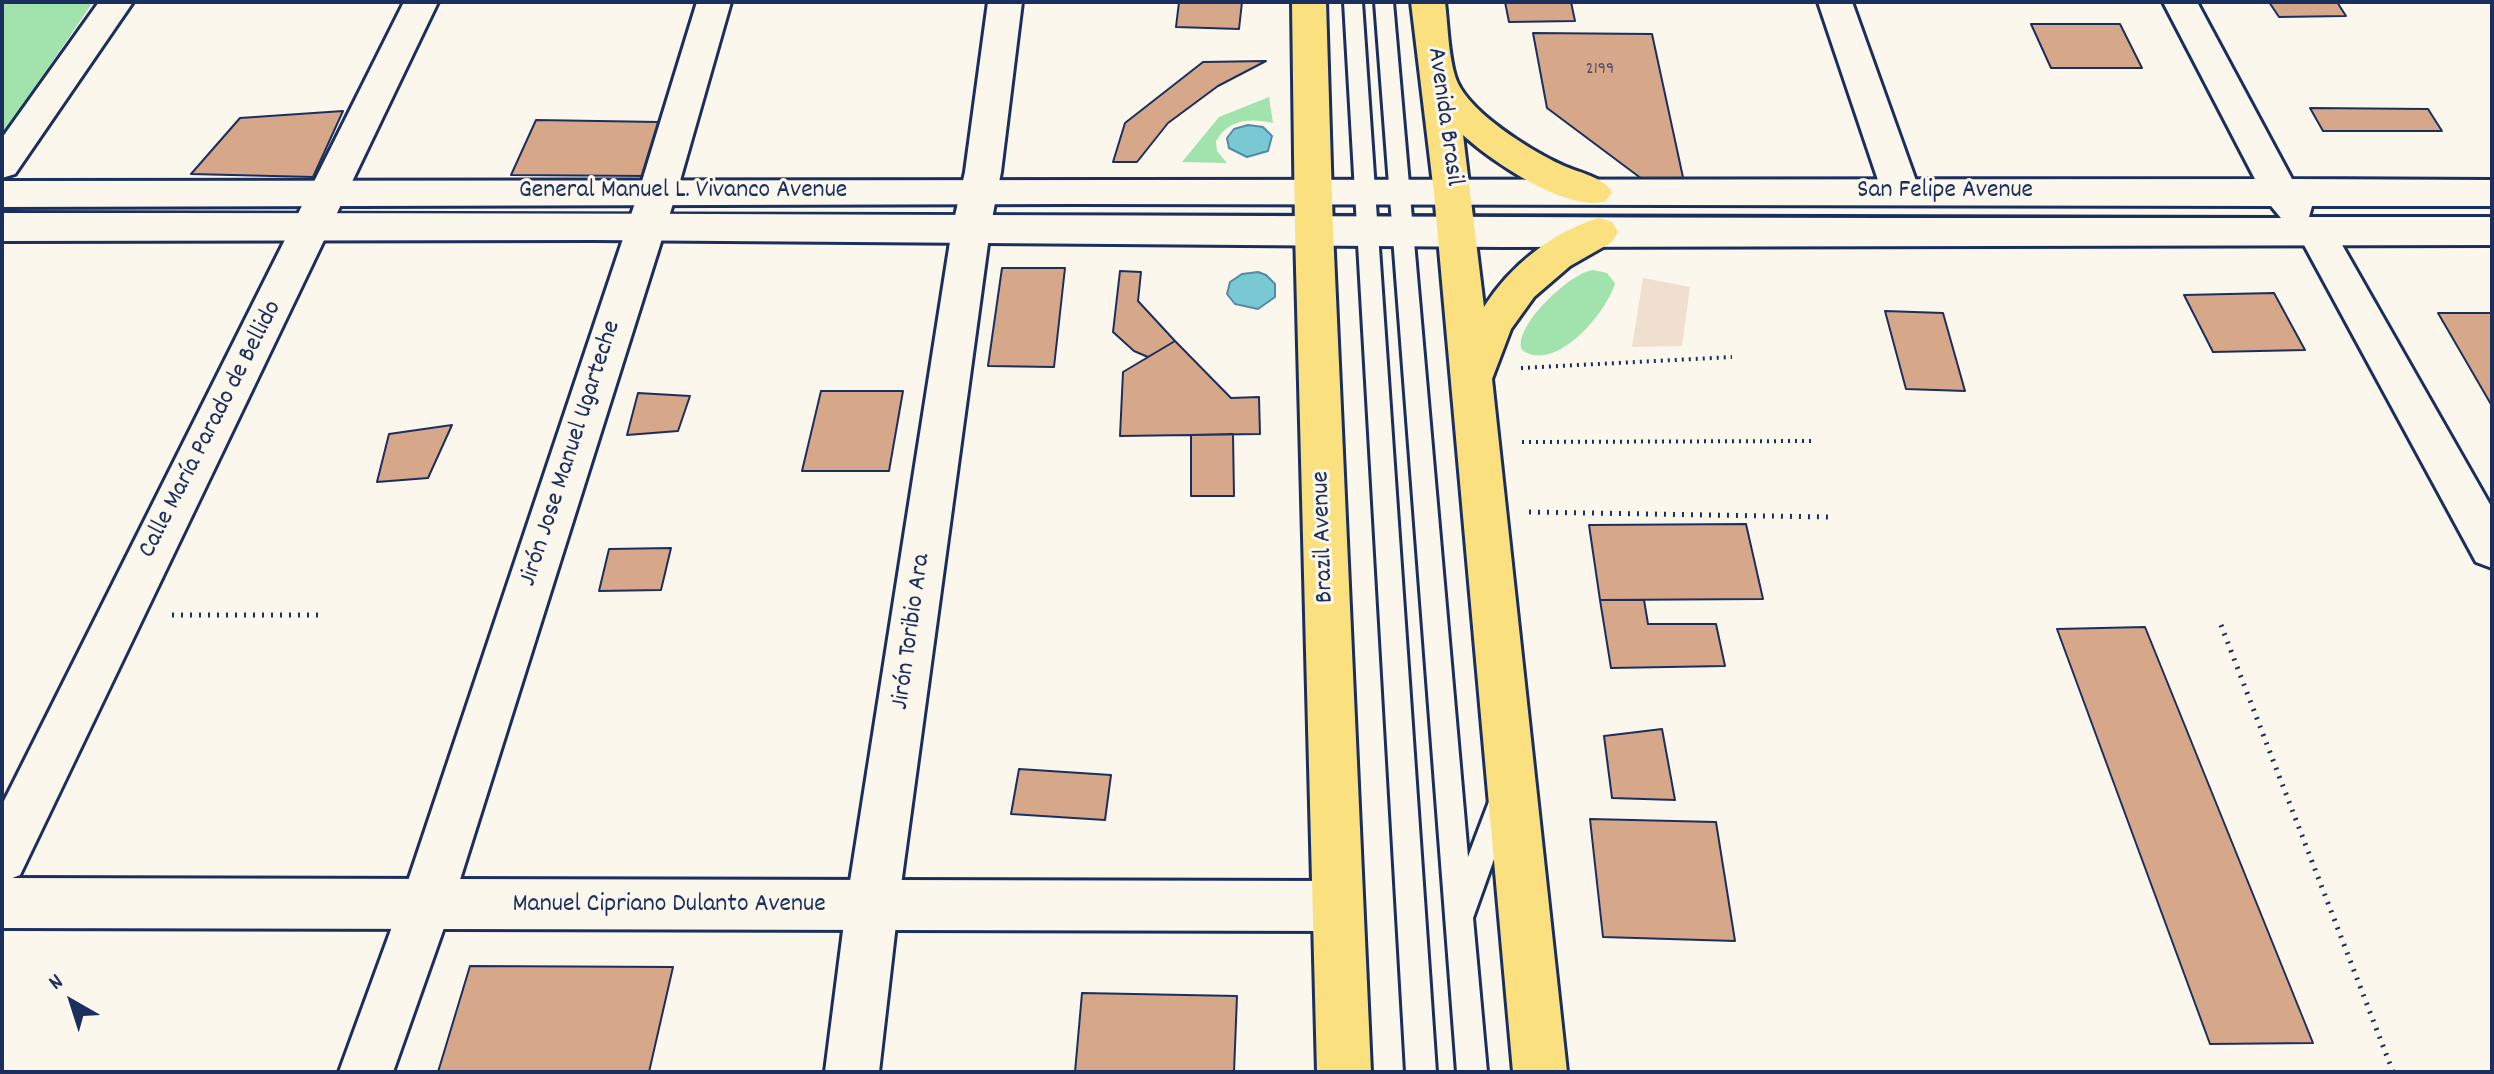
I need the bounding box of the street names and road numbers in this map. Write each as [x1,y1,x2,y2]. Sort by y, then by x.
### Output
street label: Avenida Brasil [1418,46,1468,188]
street label: General Manuel L. Vivanco Avenue [519,176,847,208]
street label: San Felipe Avenue [1857,176,2033,208]
street label: Calle María Parado de Bellido [133,296,291,564]
street label: Jirón Jose Manuel Ugarteche [514,317,630,591]
street label: Brazil Avenue [1307,470,1343,604]
street label: Jirón Toribio Ara [887,552,939,712]
street label: Manuel Cipriano Dulanto Avenue [512,890,826,922]

